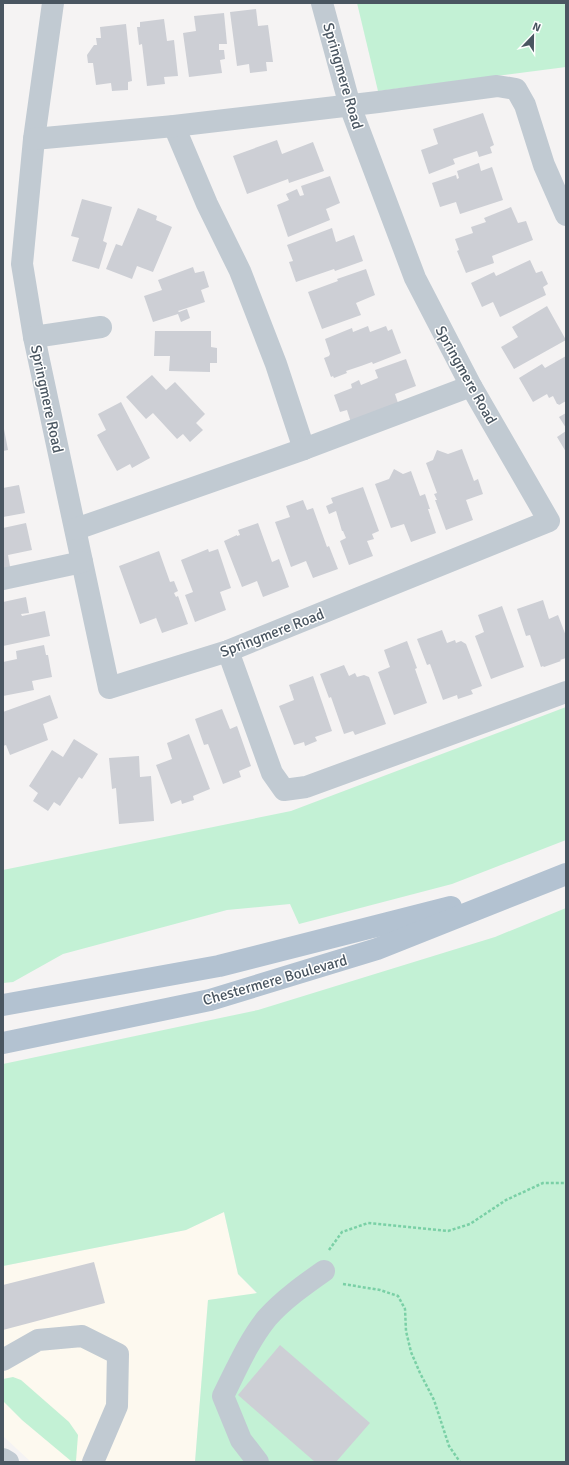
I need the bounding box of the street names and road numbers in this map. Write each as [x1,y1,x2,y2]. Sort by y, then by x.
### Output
street label: Springmere Road [319,21,367,131]
street label: Springmere Road [432,323,501,427]
street label: Springmere Road [27,343,67,455]
street label: Springmere Road [218,605,327,661]
street label: Chestermere Boulevard [201,951,349,1009]

